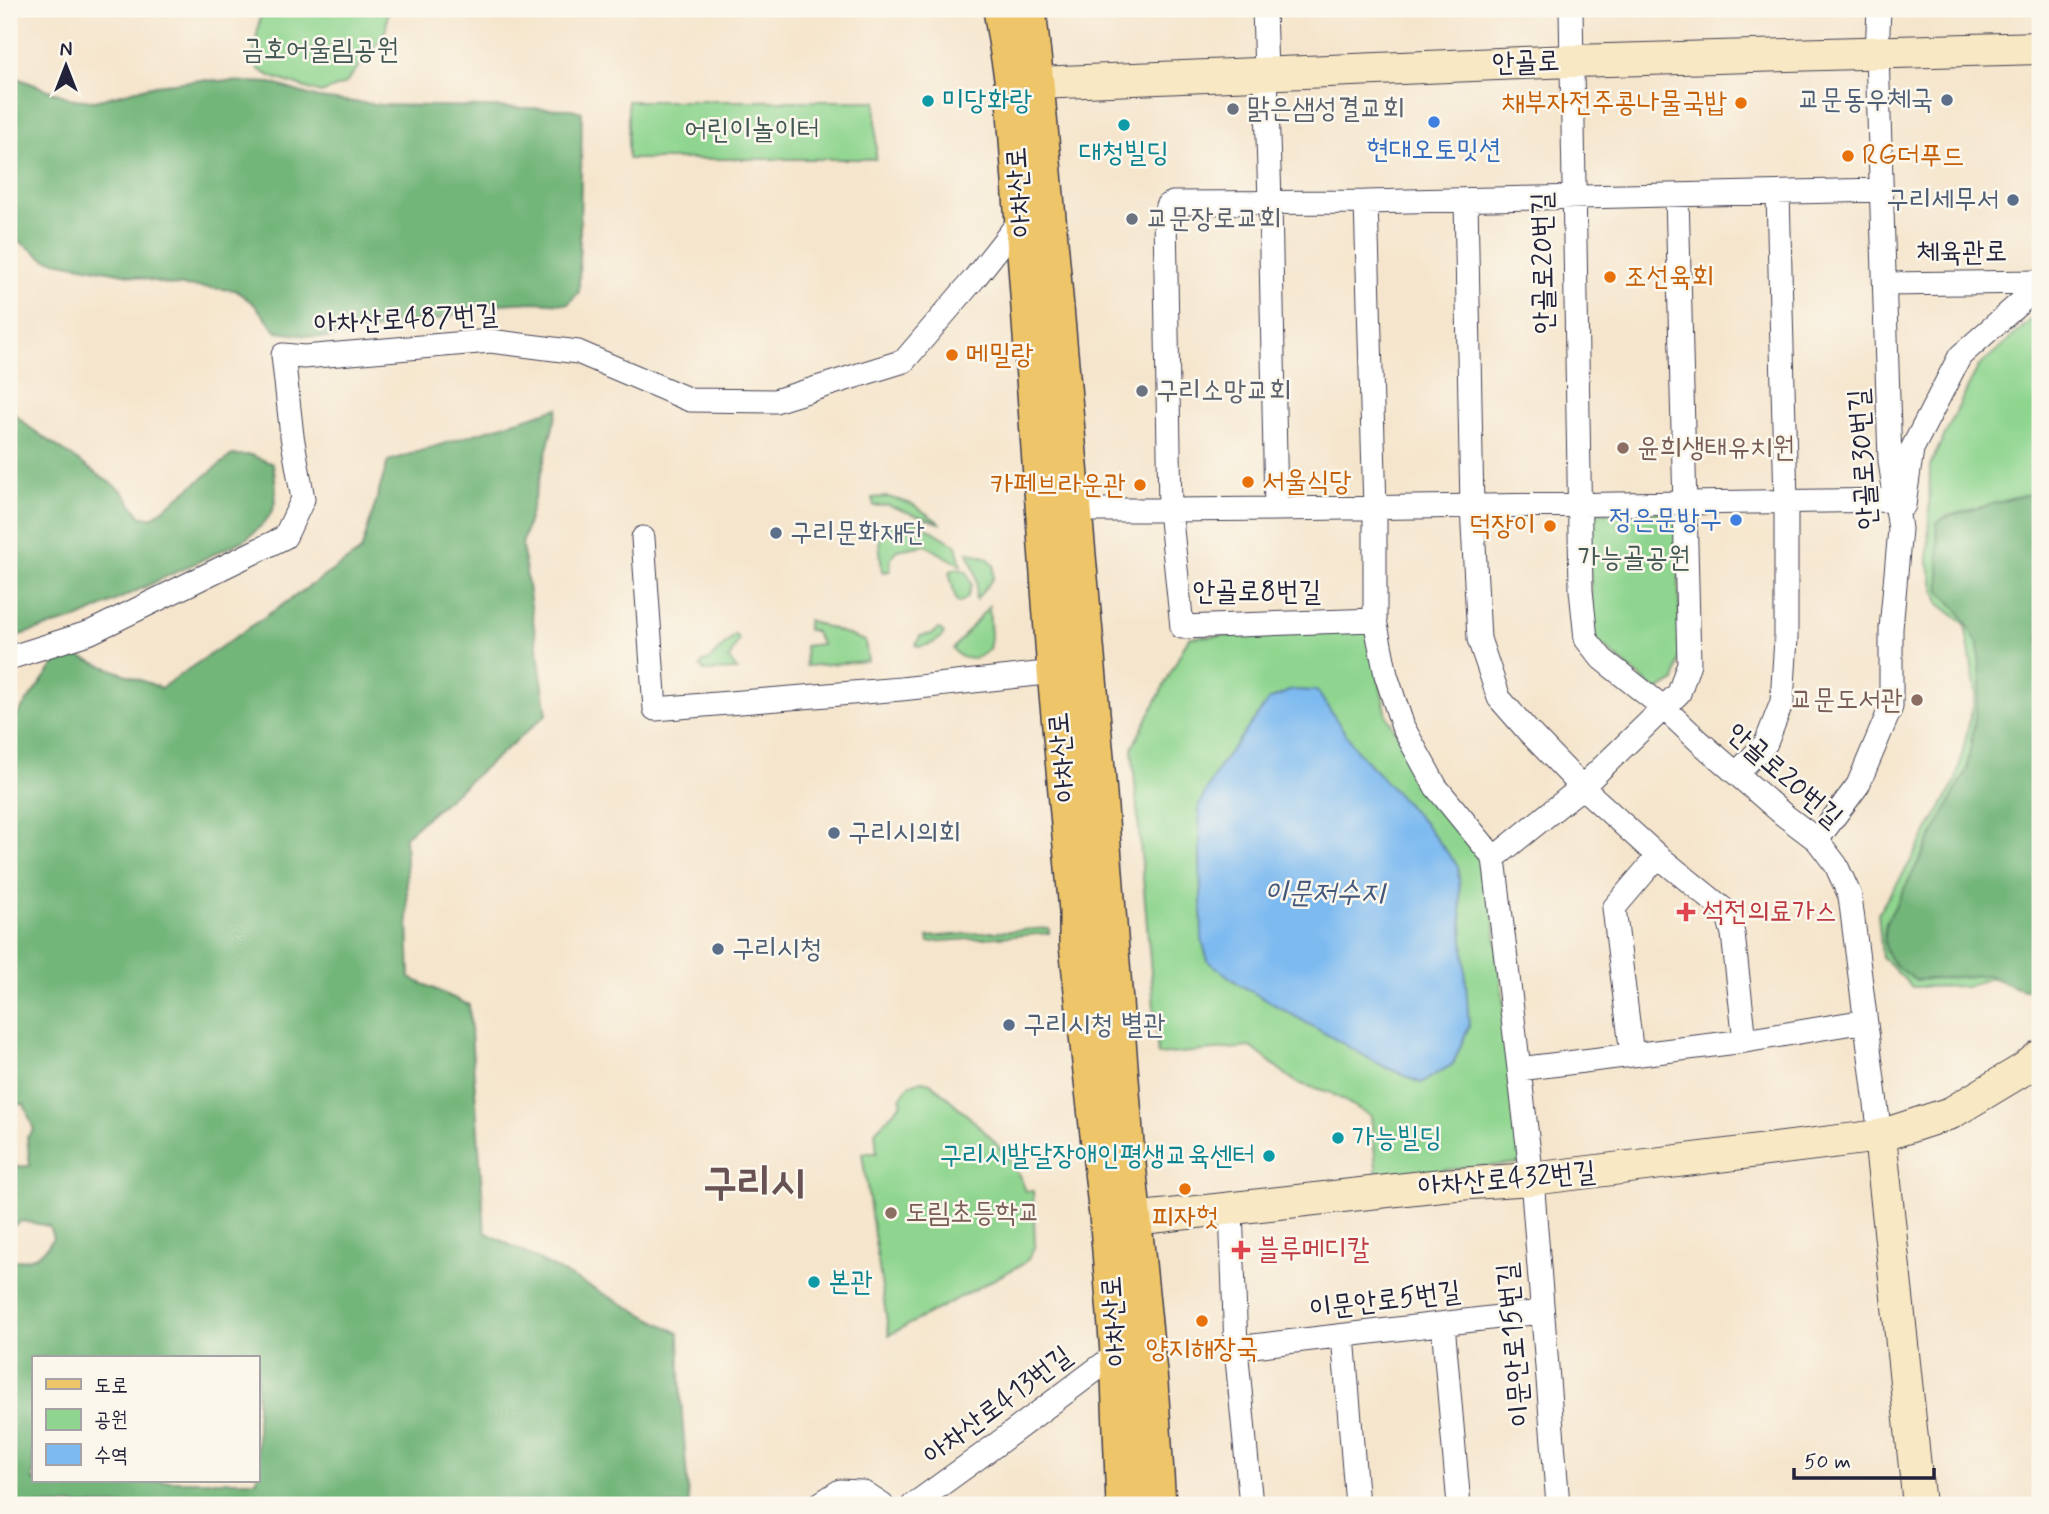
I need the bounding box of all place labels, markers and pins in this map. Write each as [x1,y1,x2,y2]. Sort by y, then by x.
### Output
place label: 교문동우체국 [1798,82,1933,119]
place label: 미당화랑 [942,83,1033,120]
place label: 채부자전주콩나물국밥 [1502,85,1727,122]
place label: 맑은샘성결교회 [1247,91,1405,128]
marker: 교문동우체국 [1939,92,1955,108]
marker: 미당화랑 [920,93,936,109]
marker: 채부자전주콩나물국밥 [1733,95,1749,111]
marker: 맑은샘성결교회 [1225,101,1241,117]
marker: 현대오토밋션 [1426,114,1442,130]
marker: 대청빌딩 [1116,117,1132,133]
place label: 현대오토밋션 [1366,132,1502,169]
place label: 대청빌딩 [1079,135,1169,172]
place label: RG더푸드 [1862,138,1965,175]
marker: RG더푸드 [1840,148,1856,164]
place label: 구리세무서 [1886,182,1999,219]
marker: 구리세무서 [2005,192,2021,208]
place label: 교문장로교회 [1146,201,1281,238]
marker: 교문장로교회 [1124,211,1140,227]
place label: 조선육회 [1624,259,1714,296]
marker: 조선육회 [1602,269,1618,285]
place label: 메밀랑 [966,337,1034,374]
marker: 메밀랑 [944,347,960,363]
place label: 구리소망교회 [1156,373,1291,410]
marker: 구리소망교회 [1134,383,1150,399]
place label: 윤희생태유치원 [1637,430,1795,467]
marker: 윤희생태유치원 [1615,440,1631,456]
place label: 서울식당 [1262,464,1352,501]
place label: 카페브라운관 [991,467,1126,504]
marker: 서울식당 [1240,474,1256,490]
marker: 카페브라운관 [1132,477,1148,493]
place label: 정은문방구 [1609,502,1722,539]
place label: 덕장이 [1468,508,1536,545]
marker: 정은문방구 [1728,512,1744,528]
place label: 구리문화재단 [790,515,925,552]
marker: 덕장이 [1542,518,1558,534]
marker: 구리문화재단 [768,525,784,541]
place label: 교문도서관 [1790,682,1903,719]
marker: 교문도서관 [1909,692,1925,708]
place label: 구리시의회 [848,815,961,852]
marker: 구리시의회 [826,825,842,841]
place label: 석전의료가스 [1702,894,1837,931]
marker: 석전의료가스 [1676,902,1696,922]
place label: 구리시청 [732,931,822,968]
marker: 구리시청 [710,941,726,957]
place label: 구리시청 별관 [1023,1007,1166,1044]
marker: 구리시청 별관 [1001,1017,1017,1033]
place label: 가능빌딩 [1352,1120,1442,1157]
marker: 가능빌딩 [1330,1130,1346,1146]
place label: 구리시발달장애인평생교육센터 [940,1138,1255,1175]
marker: 구리시발달장애인평생교육센터 [1261,1148,1277,1164]
marker: 피자헛 [1177,1181,1193,1197]
place label: 도림초등학교 [905,1195,1040,1232]
place label: 피자헛 [1151,1199,1219,1236]
marker: 도림초등학교 [883,1205,899,1221]
place label: 블루메디칼 [1257,1232,1370,1269]
marker: 블루메디칼 [1231,1240,1251,1260]
place label: 본관 [828,1264,873,1301]
marker: 본관 [806,1274,822,1290]
marker: 양지해장국 [1194,1313,1210,1329]
place label: 양지해장국 [1146,1331,1258,1368]

